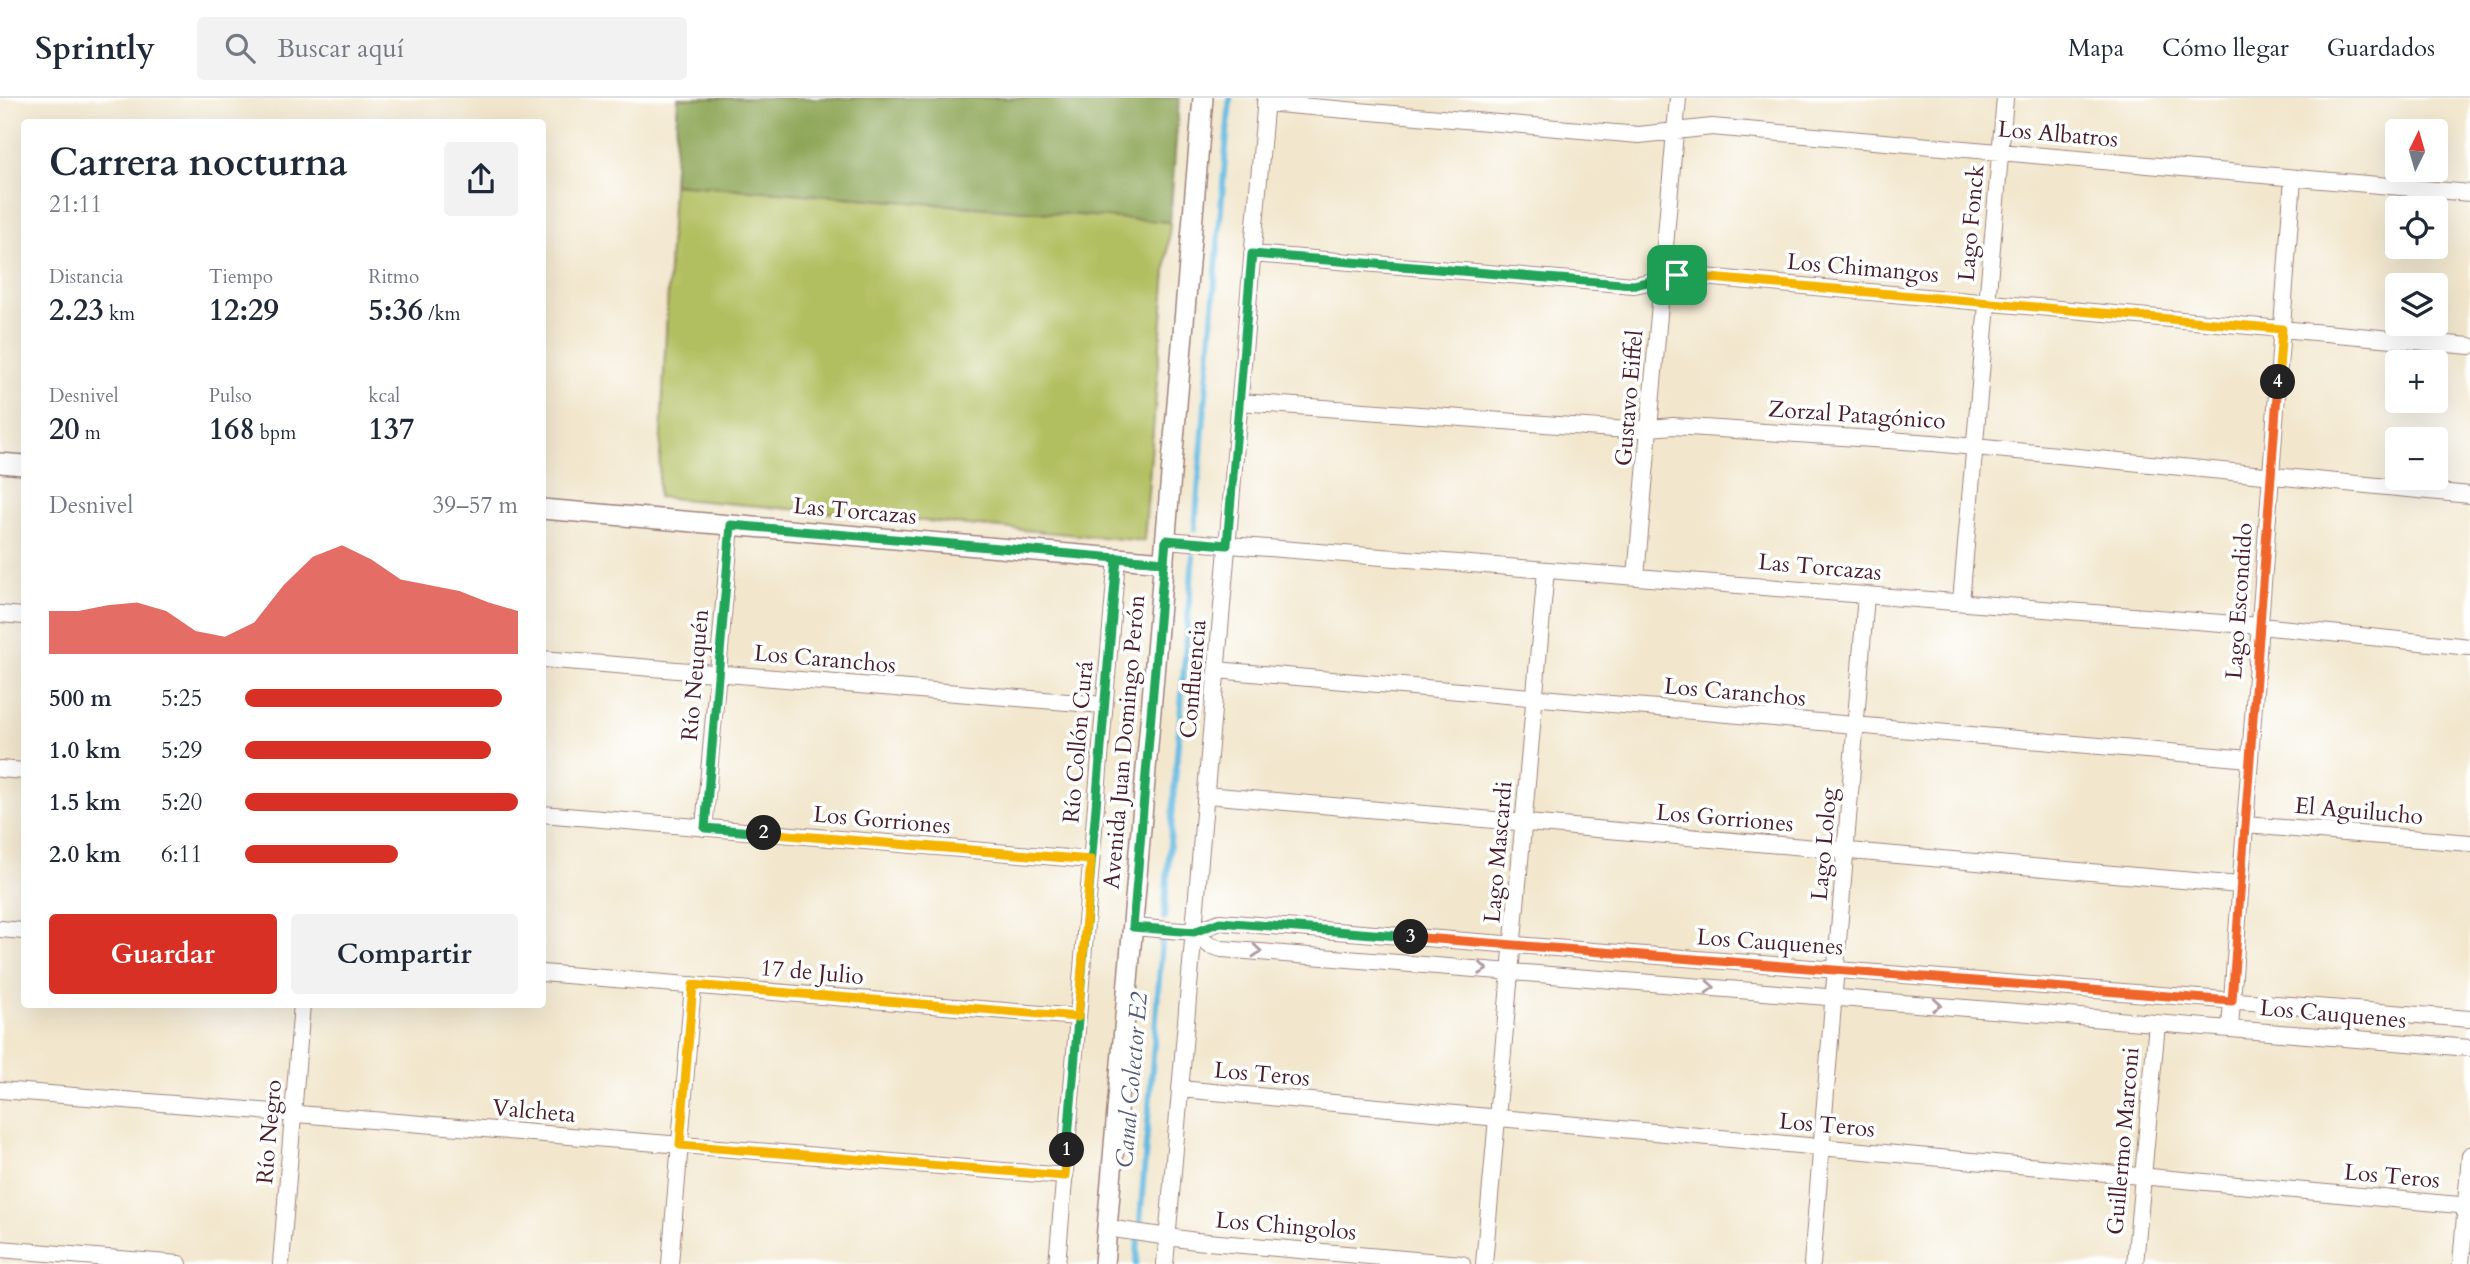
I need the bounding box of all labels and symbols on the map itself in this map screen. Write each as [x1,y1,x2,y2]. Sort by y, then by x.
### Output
street label: Los Albatros [1997,113,2119,155]
north arrow [2385,119,2448,182]
street label: Lago Fonck [1950,163,1992,283]
pin [1647,245,1707,305]
street label: Los Chimangos [1786,246,1940,290]
street label: Gustavo Eiffel [1608,328,1650,467]
pin: 4 [2260,364,2296,400]
street label: Zorzal Patagónico [1767,393,1947,437]
street label: Las Torcazas [792,490,918,532]
street label: Lago Escondido [2218,522,2260,680]
street label: Las Torcazas [1757,546,1883,588]
street label: Avenida Juan Domingo Perón [1096,593,1152,891]
street label: Río Neuquén [674,608,716,742]
street label: Confluencia [1172,618,1214,740]
street label: Los Caranchos [753,637,897,681]
street label: Río Collón Curá [1055,659,1101,825]
street label: Los Caranchos [1663,670,1807,714]
street label: Lago Mascardi [1476,780,1520,924]
street label: Lago Lolog [1804,786,1844,902]
street label: El Aguilucho [2294,790,2424,832]
street label: Los Gorriones [1655,797,1795,839]
street label: Los Gorriones [812,799,952,841]
pin: 2 [746,816,782,850]
pin: 3 [1394,920,1428,954]
street label: Los Cauquenes [1696,921,1844,963]
one-way arrow [1251,943,1262,958]
street label: 17 de Julio [759,952,865,992]
one-way arrow [1478,961,1489,976]
one-way arrow [1705,979,1716,994]
water label: Canal Colector E2 [1108,990,1156,1169]
street label: Los Cauquenes [2258,992,2408,1036]
one-way arrow [1932,997,1943,1012]
street label: Guillermo Marconi [2099,1046,2147,1236]
street label: Los Teros [1213,1054,1311,1094]
street label: Río Negro [249,1078,289,1186]
street label: Valcheta [491,1092,577,1130]
street label: Los Teros [1778,1105,1876,1145]
pin: 1 [1050,1132,1084,1168]
street label: Los Teros [2343,1156,2441,1196]
street label: Los Chingolos [1214,1204,1358,1248]

